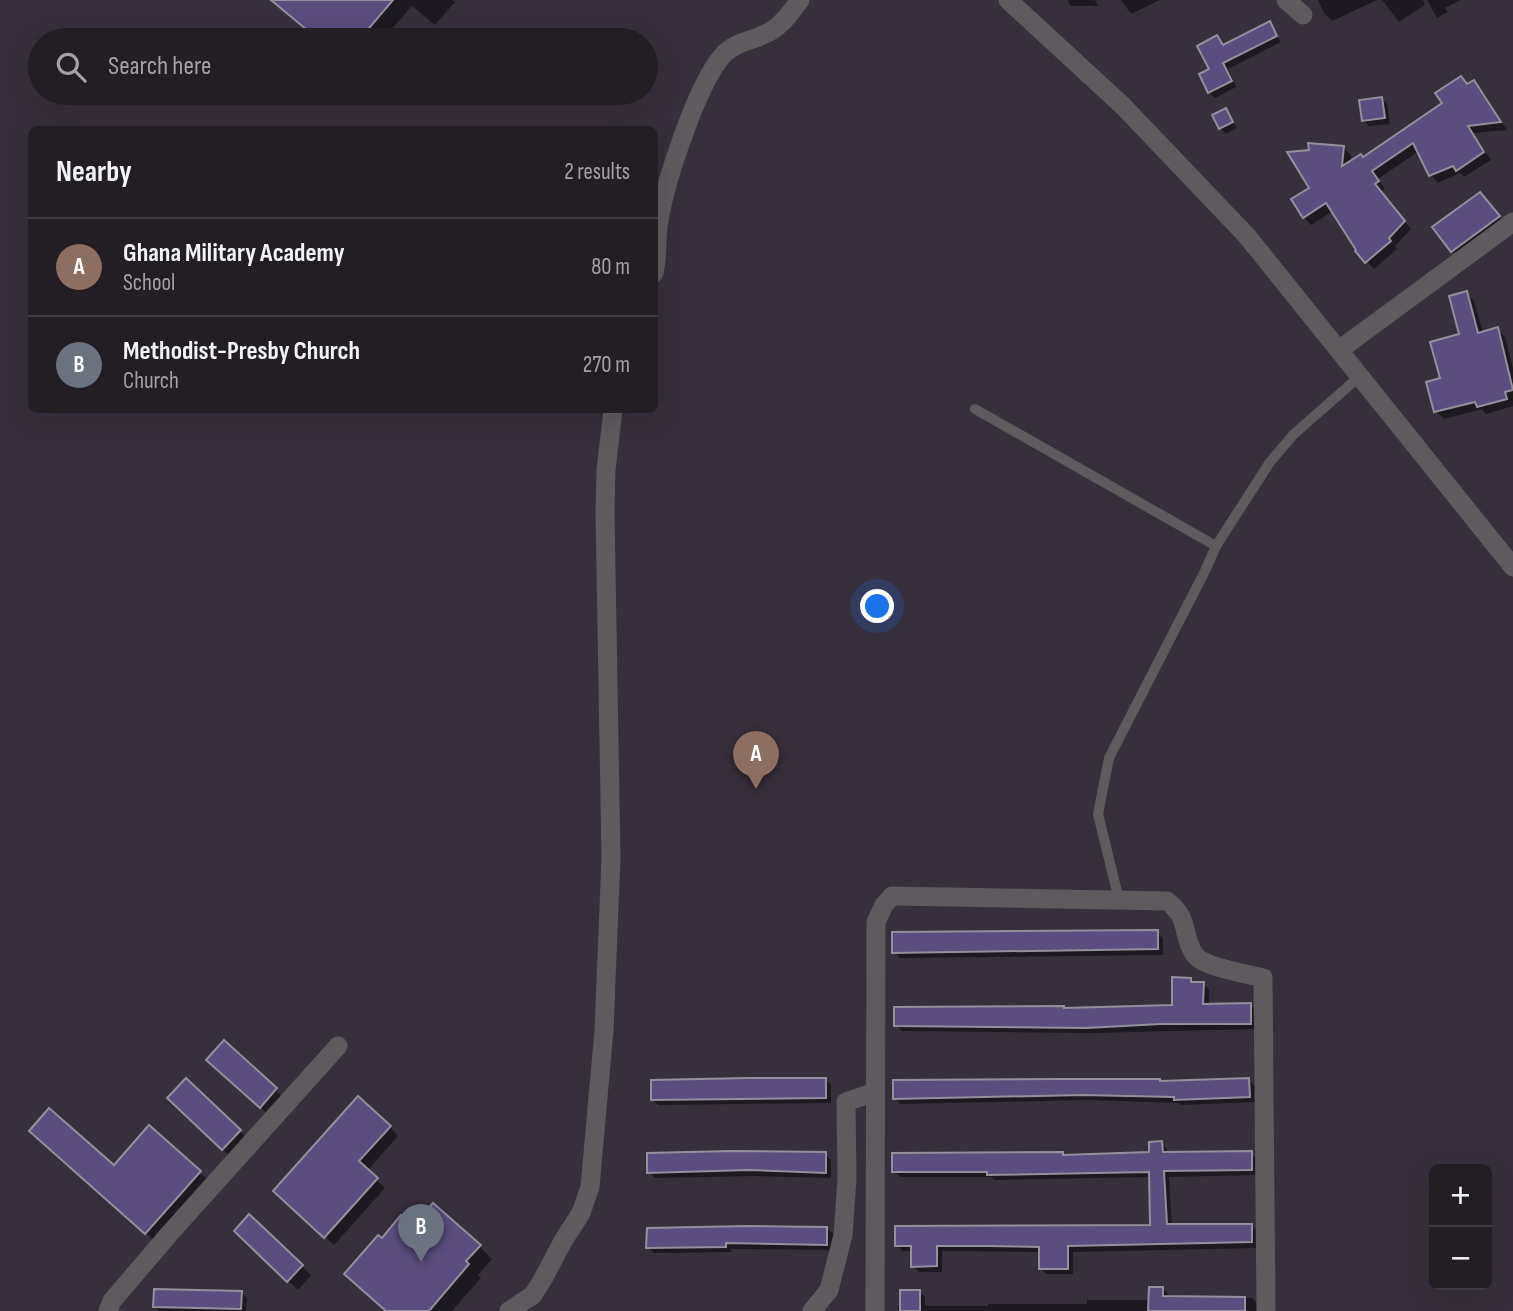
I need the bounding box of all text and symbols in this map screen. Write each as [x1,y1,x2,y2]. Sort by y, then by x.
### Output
search box [28,28,658,105]
icon: search [52,48,90,86]
text: Search here [108,51,211,82]
text: Nearby [56,154,132,190]
text: 2 results [564,158,630,186]
text: Ghana Military Academy [123,238,344,269]
text: A [74,253,84,281]
text: 80 m [591,253,630,281]
text: School [123,269,175,297]
text: Methodist-Presby Church [123,336,360,367]
text: B [74,351,84,379]
text: 270 m [583,351,630,379]
text: Church [123,367,179,395]
your location [860,589,894,623]
pin: A [733,731,779,789]
map controls [1429,1164,1492,1290]
button: + [1429,1164,1492,1227]
pin: B [398,1204,444,1262]
button: − [1429,1227,1492,1290]

